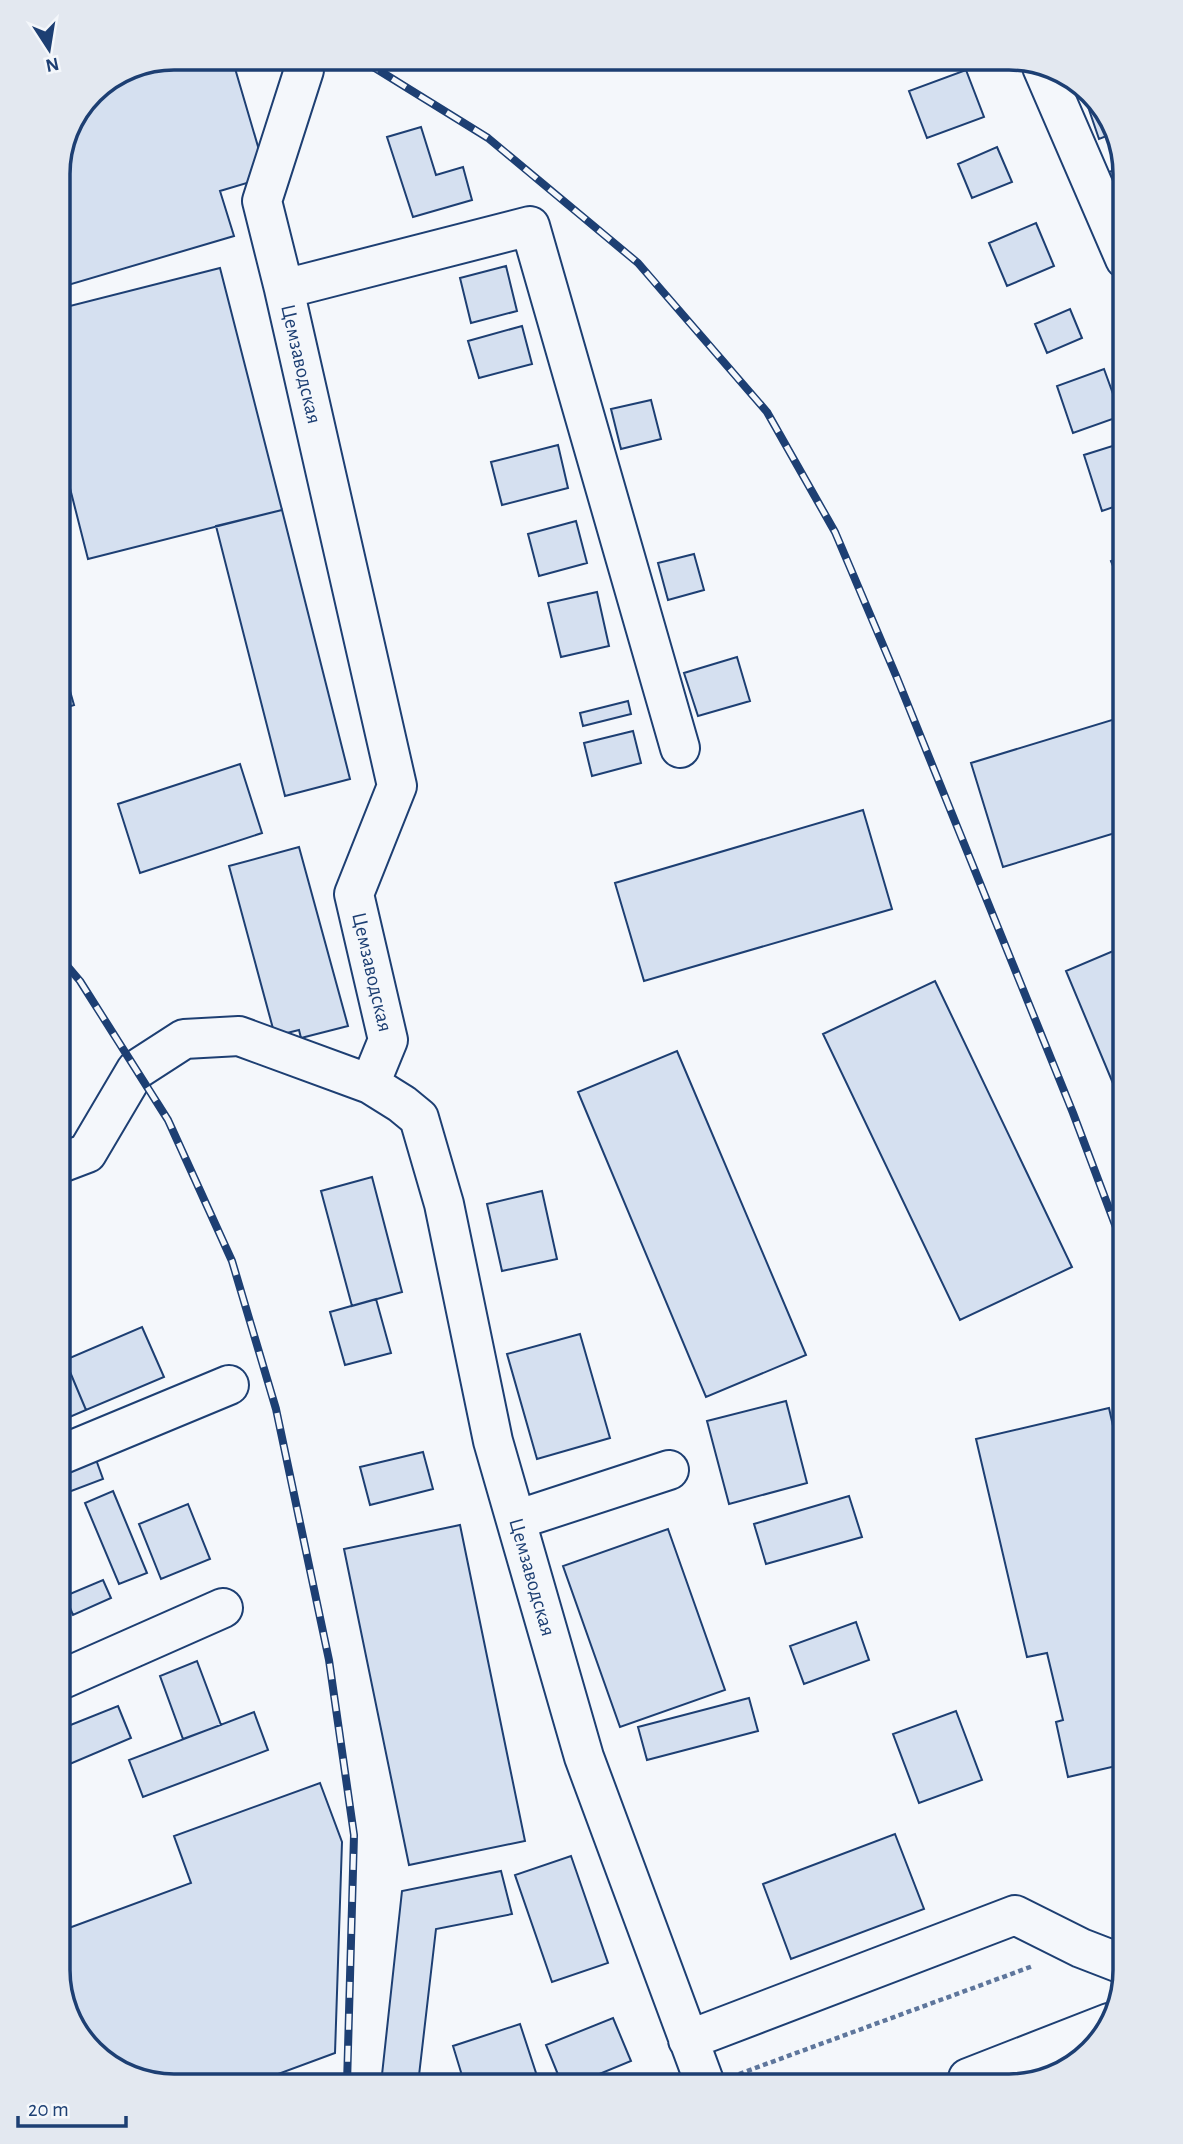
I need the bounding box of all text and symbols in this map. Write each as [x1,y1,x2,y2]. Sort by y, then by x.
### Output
north arrow [14,14,84,84]
text: N [44,53,61,75]
street label: Цемзаводская [277,302,325,426]
street label: Цемзаводская [348,910,396,1034]
street label: Цемзаводская [505,1516,559,1638]
scale bar [18,2084,126,2128]
text: 20 m [28,2099,69,2120]

